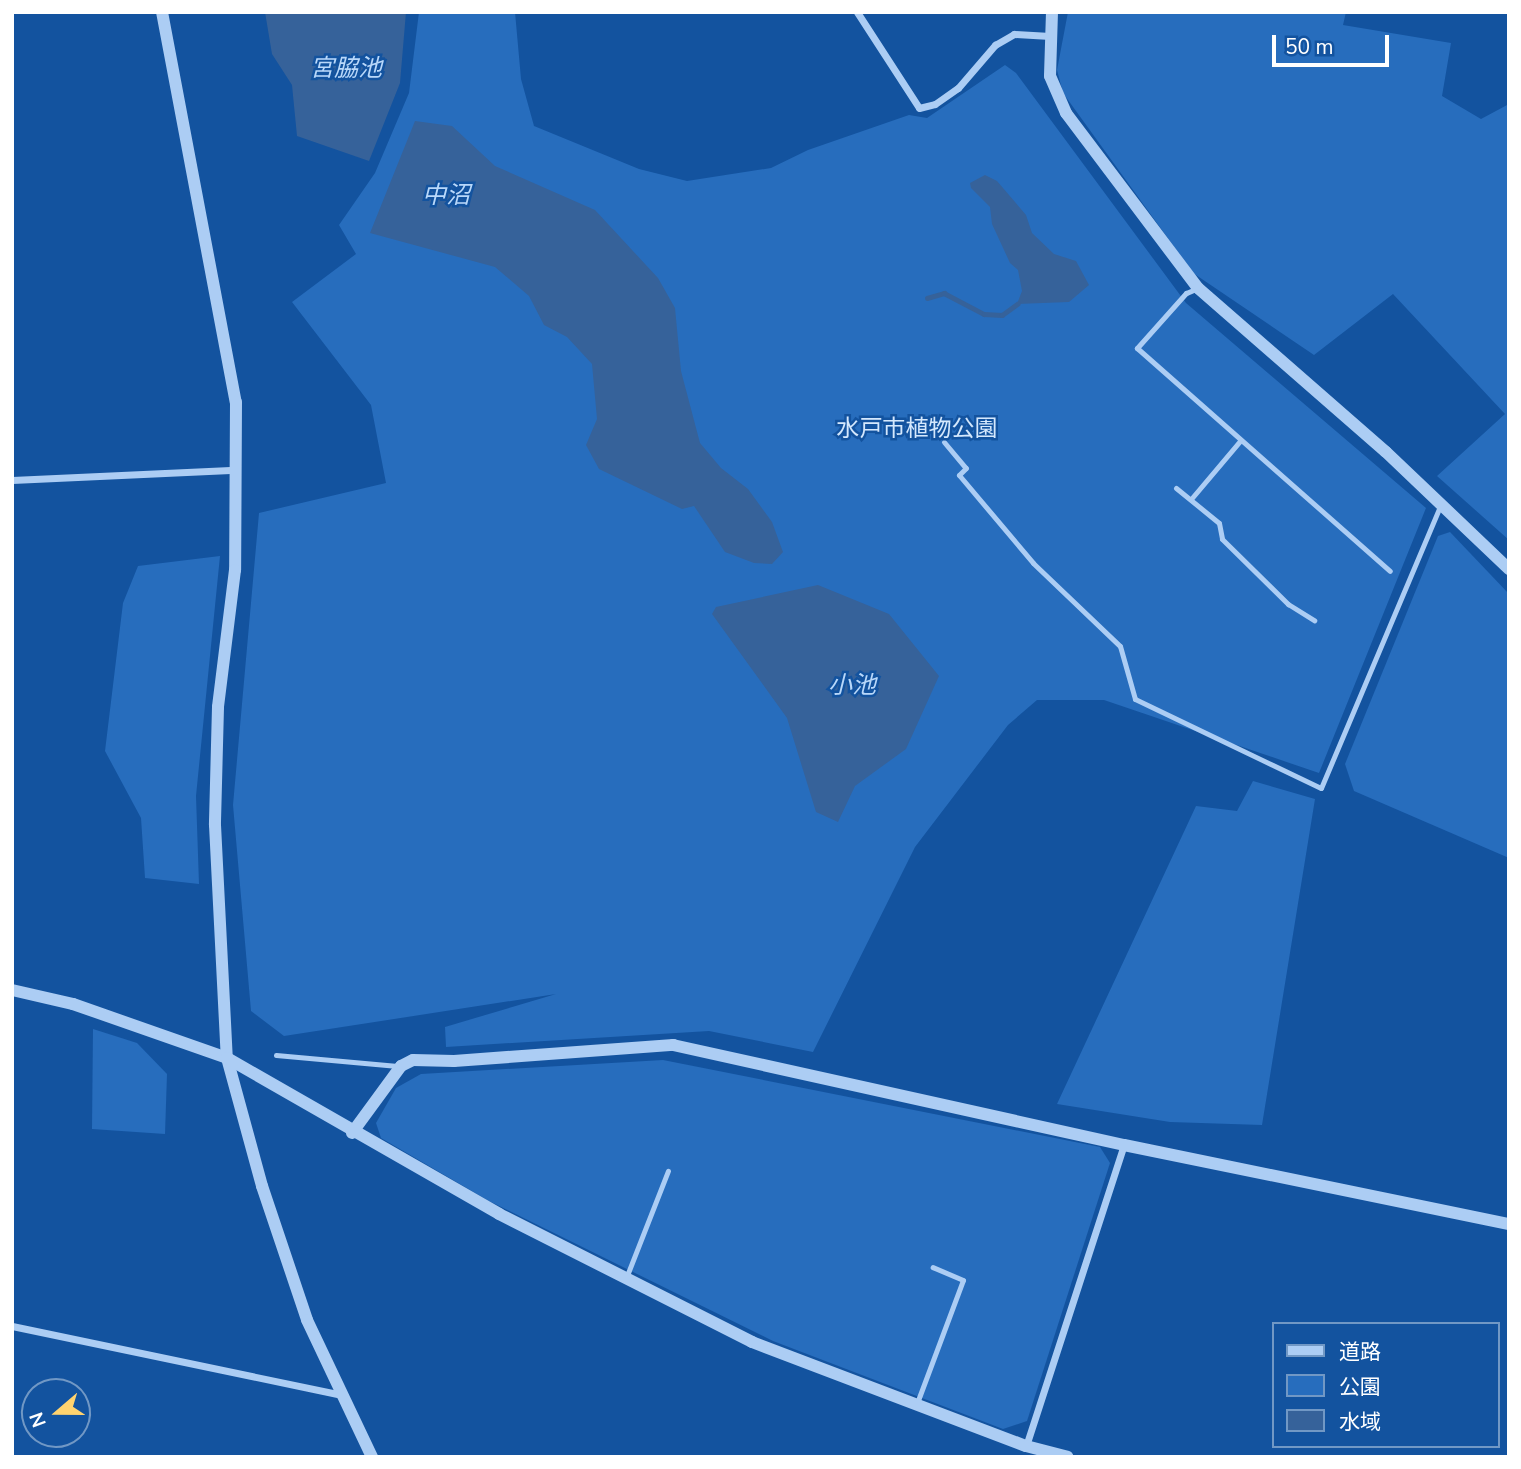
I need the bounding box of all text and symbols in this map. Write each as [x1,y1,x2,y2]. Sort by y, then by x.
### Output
scale bar [1276,21,1393,65]
text: 50 m [1285,33,1334,61]
water label: 宮脇池 [310,55,382,83]
water label: 中沼 [422,182,470,210]
park label: 水戸市植物公園 [837,415,997,443]
water label: 小池 [828,672,876,700]
legend [1272,1322,1500,1448]
text: 道路 [1339,1338,1381,1366]
text: 公園 [1339,1373,1381,1401]
north arrow [21,1378,91,1448]
text: N [23,1408,53,1431]
text: 水域 [1339,1408,1381,1436]

